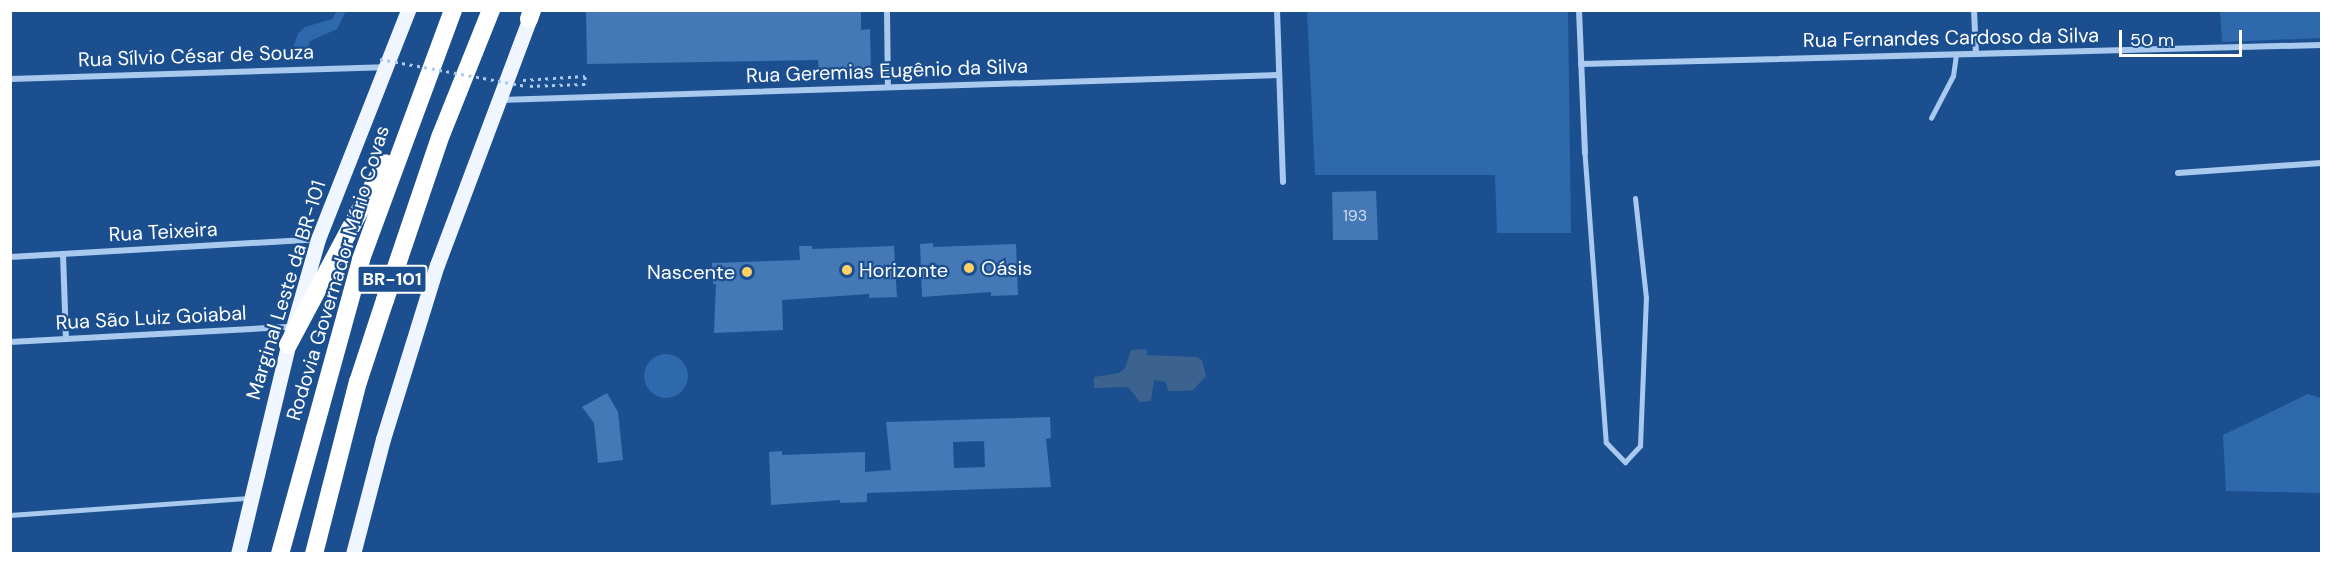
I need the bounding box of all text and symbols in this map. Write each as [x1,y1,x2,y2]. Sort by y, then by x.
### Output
scale bar [2122,18,2245,56]
street label: Rua Fernandes Cardoso da Silva [1803,23,2099,53]
text: 50 m [2130,28,2174,52]
street label: Rua Sílvio César de Souza [78,40,314,72]
street label: Rua Geremias Eugênio da Silva [746,54,1028,88]
street label: Rodovia Governador Mário Covas [282,123,394,423]
street label: Marginal Leste da BR-101 [241,178,331,402]
house number: 193 [1343,206,1367,226]
street label: Rua Teixeira [108,217,218,247]
place label: Oásis [981,256,1032,280]
place label: Horizonte [859,258,948,282]
place label: Nascente [647,260,735,284]
marker: Oásis [962,261,976,275]
marker: Horizonte [840,263,854,277]
road number: BR-101 [356,264,428,294]
marker: Nascente [740,265,754,279]
street label: Rua São Luiz Goiabal [55,301,247,335]

